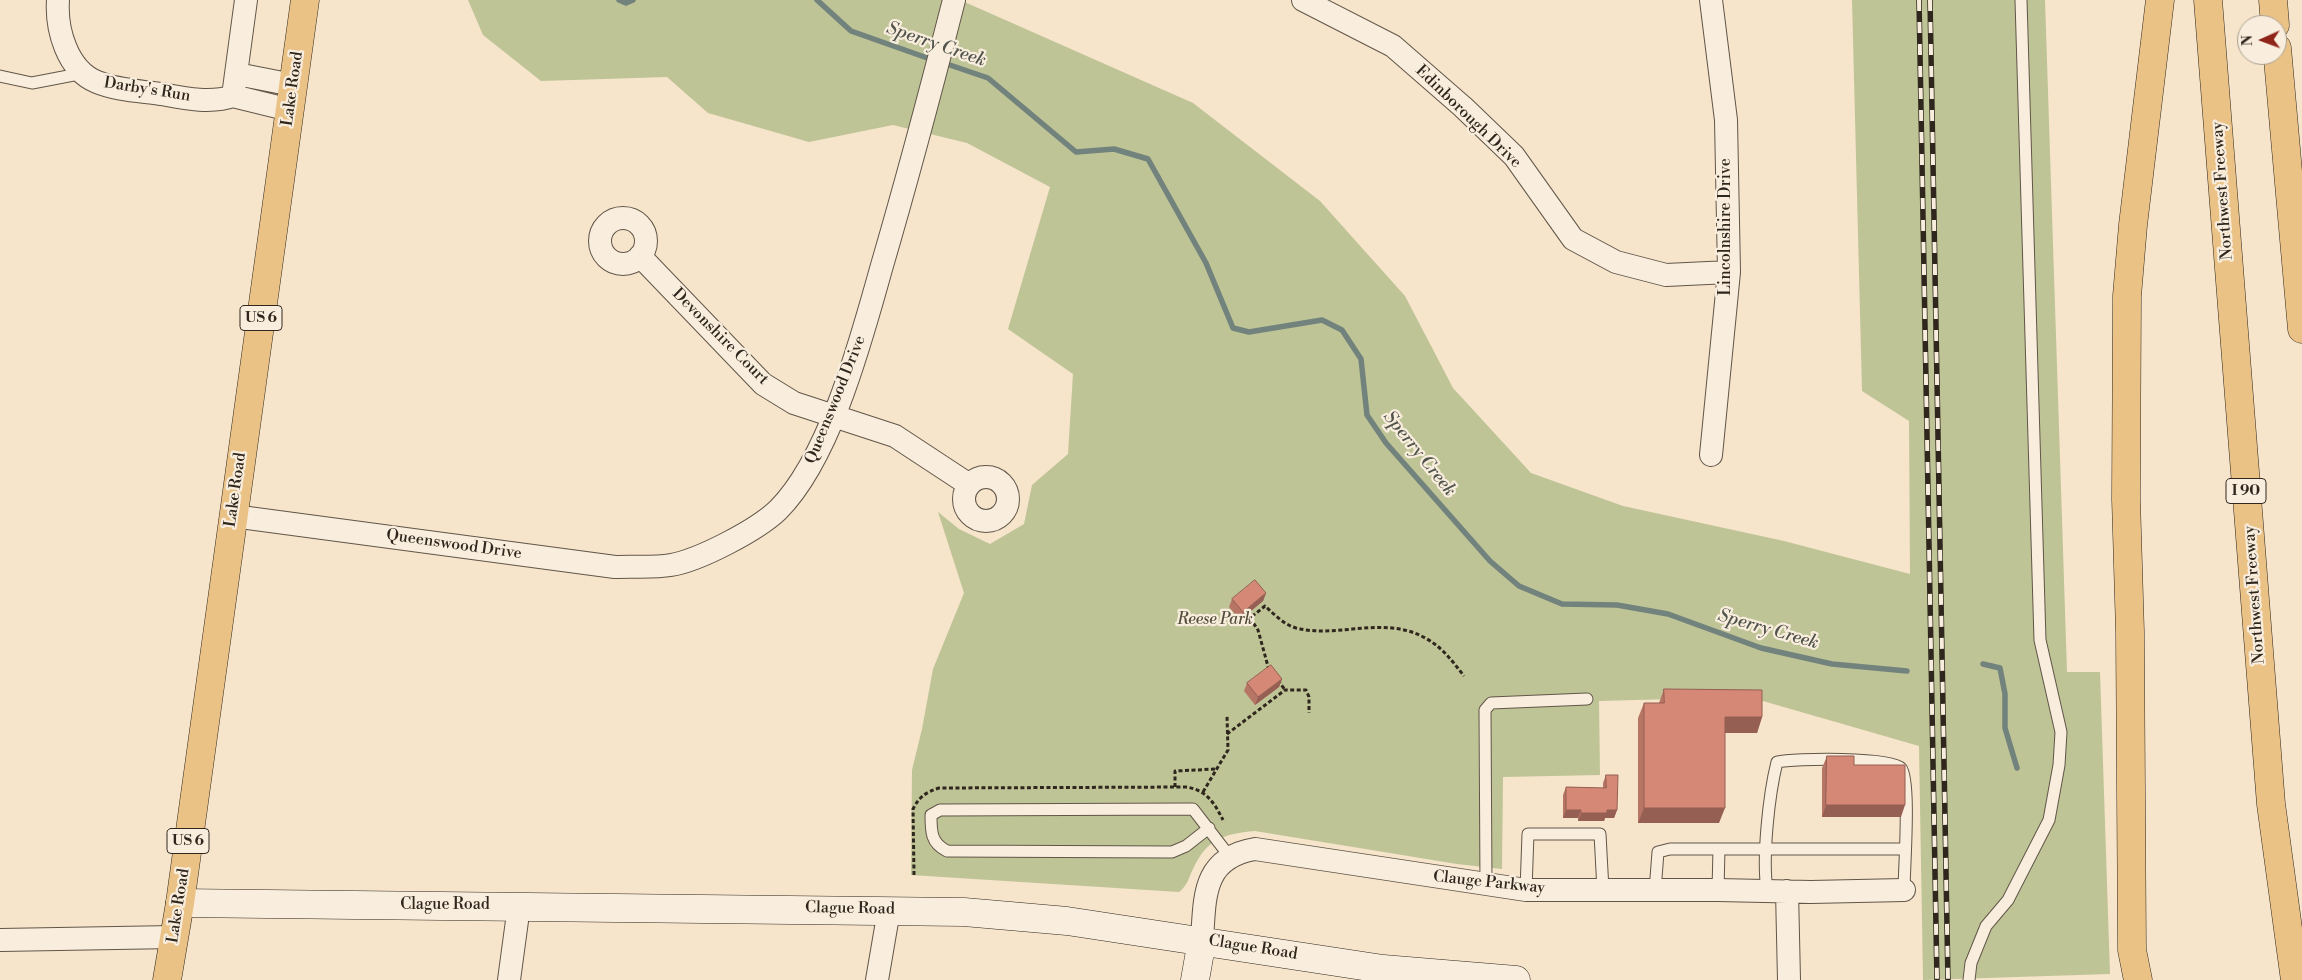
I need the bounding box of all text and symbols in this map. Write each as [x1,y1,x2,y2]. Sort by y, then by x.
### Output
north arrow [2237,15,2287,65]
water label: Sperry Creek [883,18,989,72]
text: N [2239,35,2257,46]
street label: Lake Road [278,50,308,128]
street label: Edinborough Drive [1411,62,1525,172]
street label: Darby's Run [102,74,192,106]
street label: Northwest Freeway [2209,121,2237,261]
street label: Lincolnshire Drive [1716,158,1736,296]
street label: Devonshire Court [668,285,772,389]
road number: US 6 [240,306,282,330]
street label: Queenswood Drive [802,333,870,467]
water label: Sperry Creek [1378,407,1460,501]
street label: Lake Road [221,451,251,529]
road number: I 90 [2226,478,2266,504]
street label: Northwest Freeway [2241,525,2269,665]
street label: Queenswood Drive [385,526,523,564]
water label: Sperry Creek [1715,605,1821,655]
park label: Reese Park [1177,610,1253,630]
road number: US 6 [167,828,209,854]
street label: Lake Road [164,867,194,945]
street label: Clauge Parkway [1432,868,1546,898]
street label: Clague Road [400,895,490,915]
street label: Clague Road [805,899,895,919]
street label: Clague Road [1207,932,1299,964]

